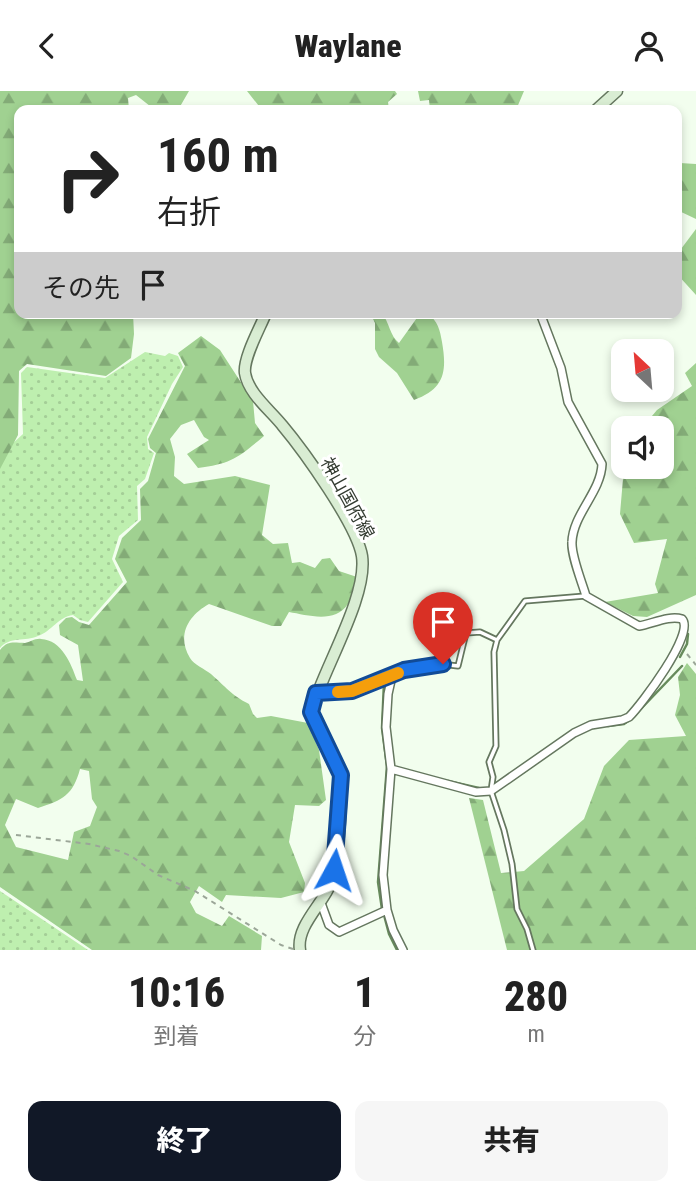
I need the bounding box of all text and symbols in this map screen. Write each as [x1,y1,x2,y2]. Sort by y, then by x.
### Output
icon: back [28,27,66,65]
text: Waylane [294,27,402,65]
icon: person [630,27,668,65]
text: 160 m [157,127,279,184]
icon: right [42,133,133,224]
text: 右折 [157,193,221,231]
icon: arrive [134,266,172,304]
text: その先 [42,273,120,303]
north arrow [611,339,674,403]
map controls [611,339,674,479]
button: sound [611,416,674,479]
street label: 神山国府線 [317,454,379,542]
pin [413,592,473,664]
icon: arrive [424,603,462,641]
position arrow [297,833,371,907]
text: 10:16 [128,968,225,1017]
text: 1 [354,968,375,1017]
text: 280 [504,972,568,1021]
text: m [527,1021,545,1048]
text: 到着 [154,1023,200,1050]
text: 分 [353,1023,376,1050]
button: 終了 [28,1101,341,1181]
button: 共有 [355,1101,668,1181]

